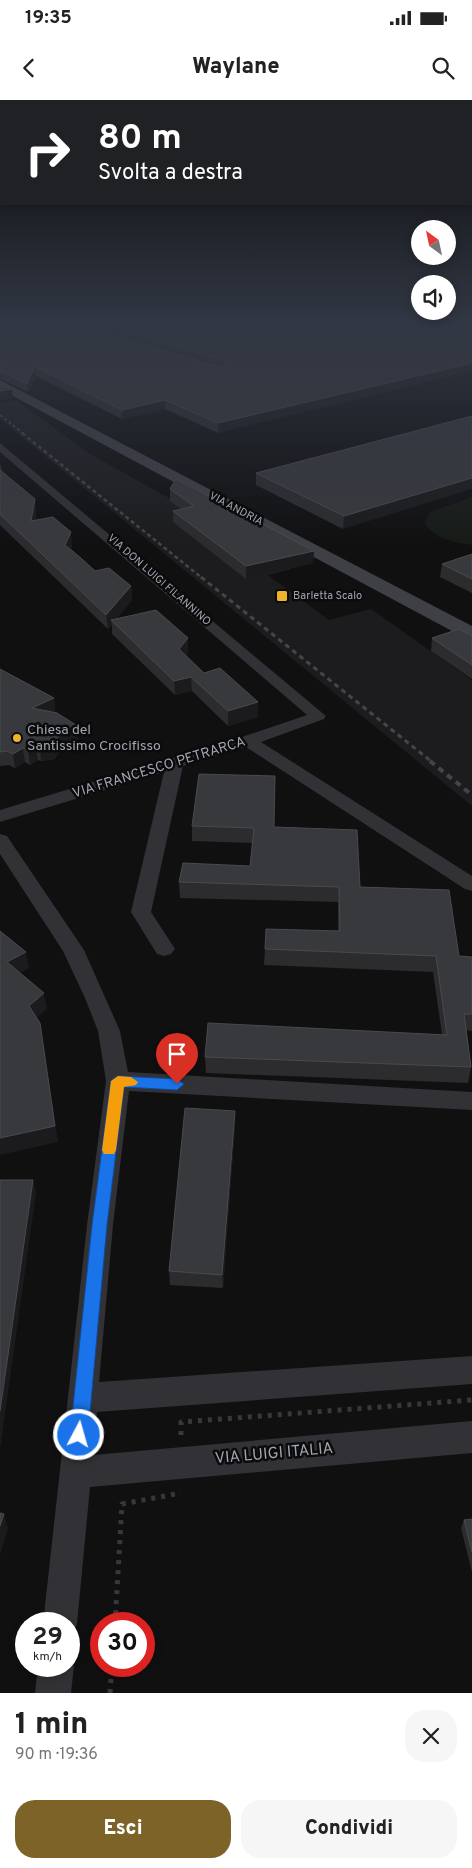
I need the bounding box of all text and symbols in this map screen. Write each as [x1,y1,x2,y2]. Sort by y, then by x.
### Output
text: 19:35 [25,6,72,30]
icon: back [15,54,43,82]
text: Waylane [192,54,280,81]
icon: search [429,54,457,82]
text: 80 m [98,117,182,161]
icon: right [15,120,80,185]
text: Svolta a destra [98,160,243,187]
north arrow [411,220,456,265]
map controls [411,220,456,320]
button: sound [411,275,456,320]
street label: VIA ANDRIA [207,489,265,529]
street label: VIA DON LUIGI FILANNINO [104,531,214,629]
marker: Barletta Scalo [275,589,289,603]
place label: Barletta Scalo [293,589,362,603]
place label: Chiesa del Santissimo Crocifisso [27,722,161,755]
marker: Chiesa del Santissimo Crocifisso [11,732,23,744]
street label: VIA FRANCESCO PETRARCA [71,734,247,802]
pin [156,1033,198,1084]
icon: arrive [163,1040,191,1068]
position arrow [52,1408,104,1460]
street label: VIA LUIGI ITALIA [214,1439,334,1469]
speed limit sign: 30 [90,1612,155,1677]
text: 29 [32,1622,63,1654]
text: km/h [33,1649,62,1665]
text: 1 min [15,1707,88,1744]
button: close [405,1710,457,1762]
text: 90 m · 19:36 [15,1745,98,1765]
button: Esci [15,1800,231,1858]
button: Condividi [241,1800,457,1858]

